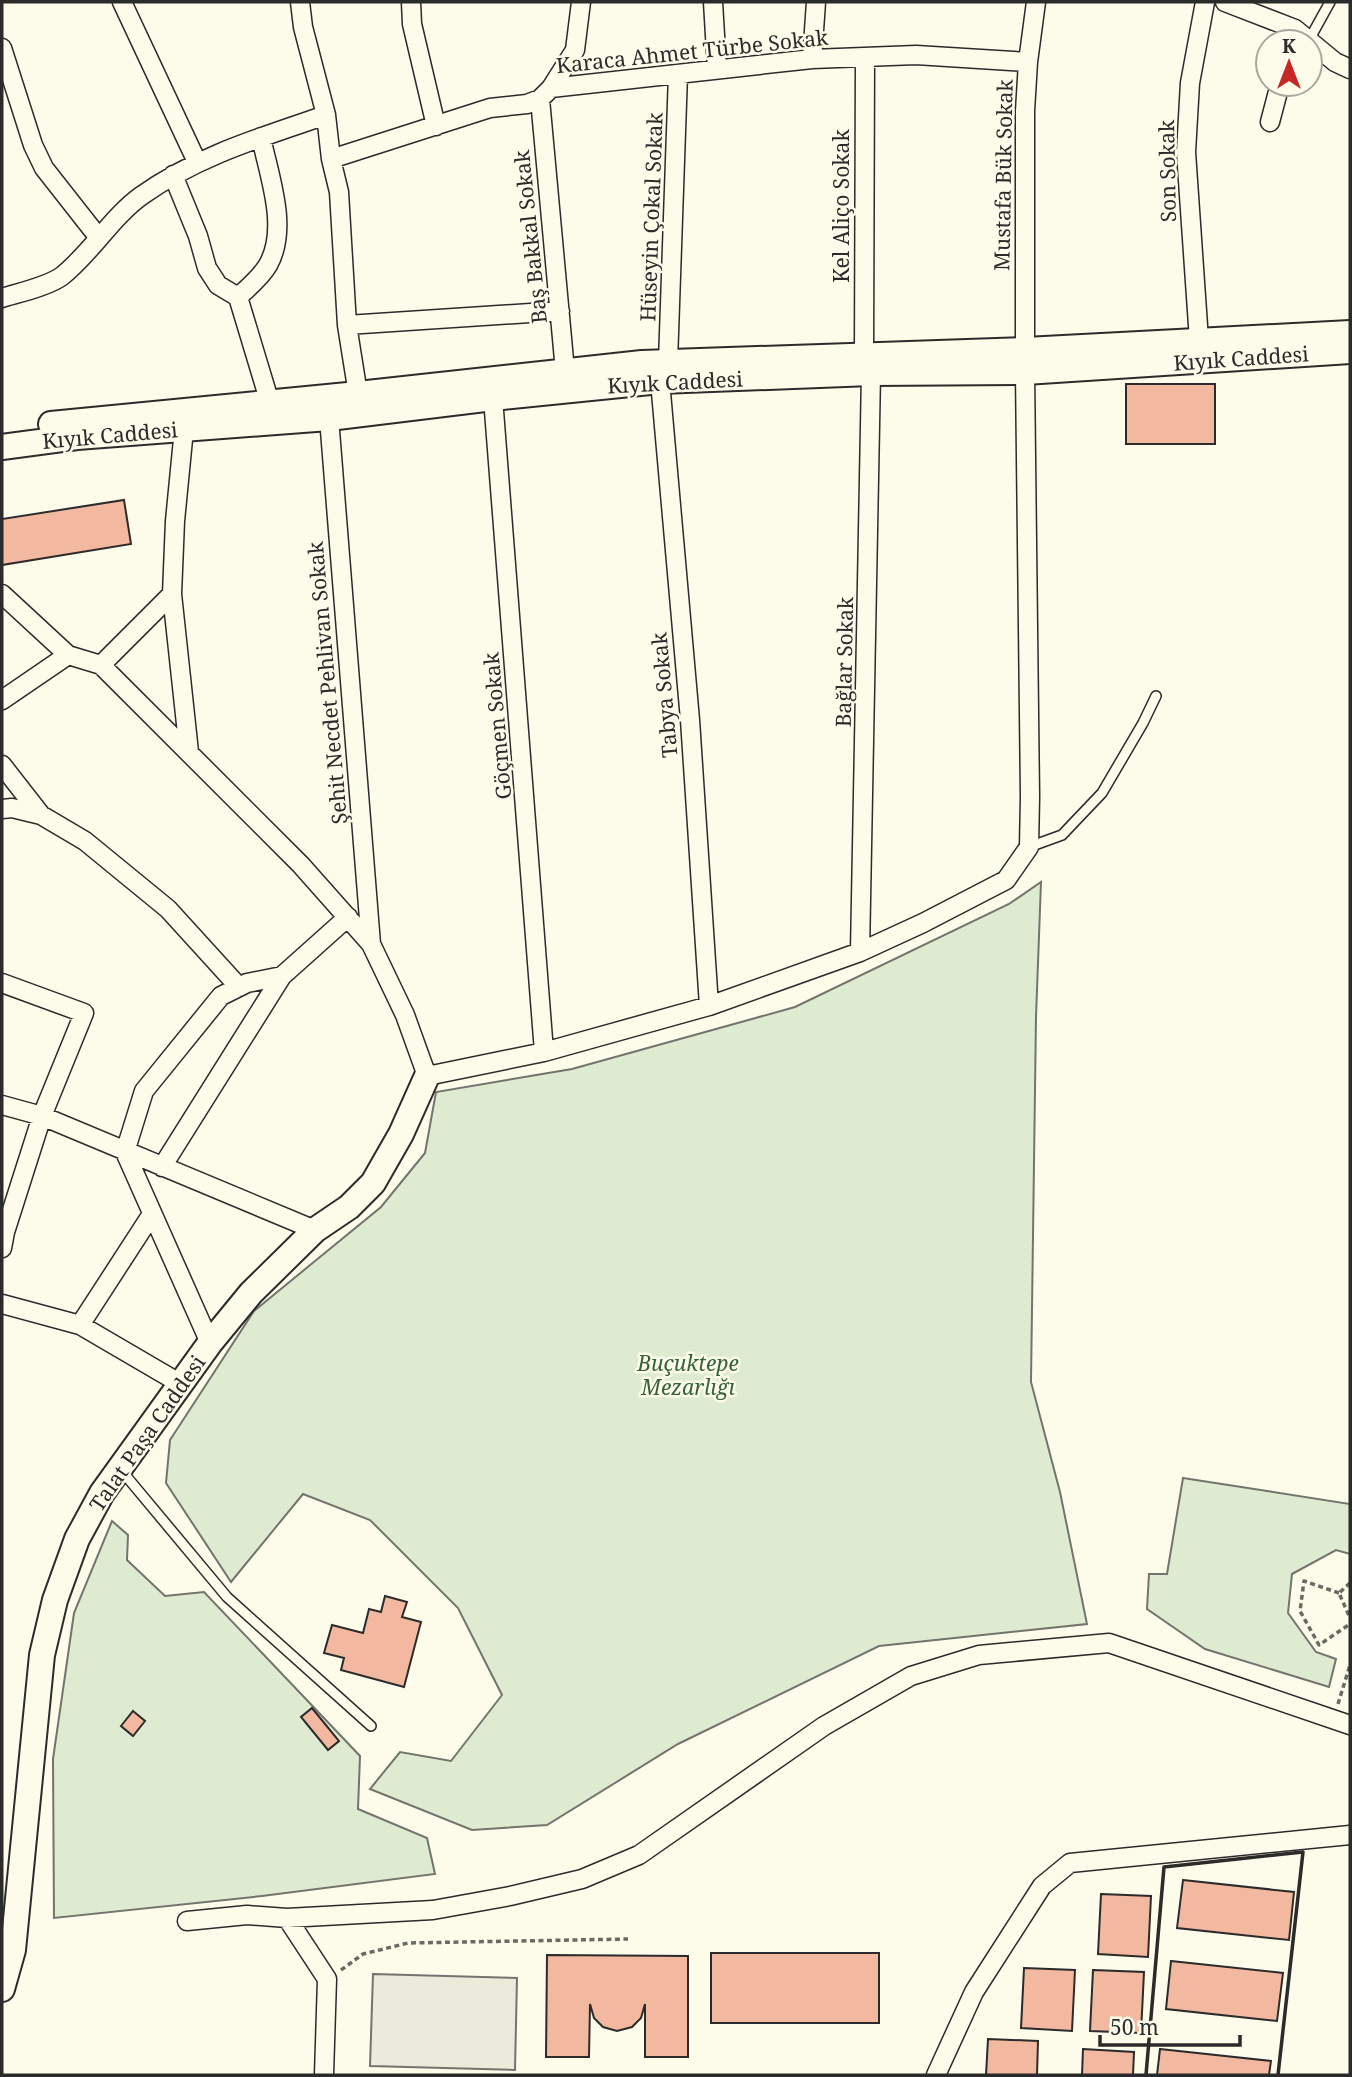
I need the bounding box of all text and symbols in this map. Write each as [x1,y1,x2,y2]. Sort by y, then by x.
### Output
street label: Karaca Ahmet Türbe Sokak [555,23,830,79]
north arrow [1254,28,1324,98]
text: K [1282,33,1296,59]
street label: Mustafa Bük Sokak [987,78,1019,271]
street label: Hüseyin Çokal Sokak [633,111,669,322]
street label: Son Sokak [1152,119,1182,222]
street label: Kel Aliço Sokak [827,129,855,283]
street label: Baş Bakkal Sokak [507,148,553,325]
street label: Kıyık Caddesi [1172,339,1310,377]
street label: Kıyık Caddesi [607,364,744,400]
street label: Kıyık Caddesi [41,415,179,455]
street label: Şehit Necdet Pehlivan Sokak [301,540,353,825]
street label: Bağlar Sokak [829,596,859,727]
street label: Tabya Sokak [645,630,683,759]
street label: Göçmen Sokak [477,651,517,801]
street label: Talat Paşa Caddesi [83,1349,212,1517]
park label: Buçuktepe Mezarlığı [636,1349,739,1401]
scale bar [1100,2004,1240,2048]
text: 50 m [1110,2013,1159,2041]

